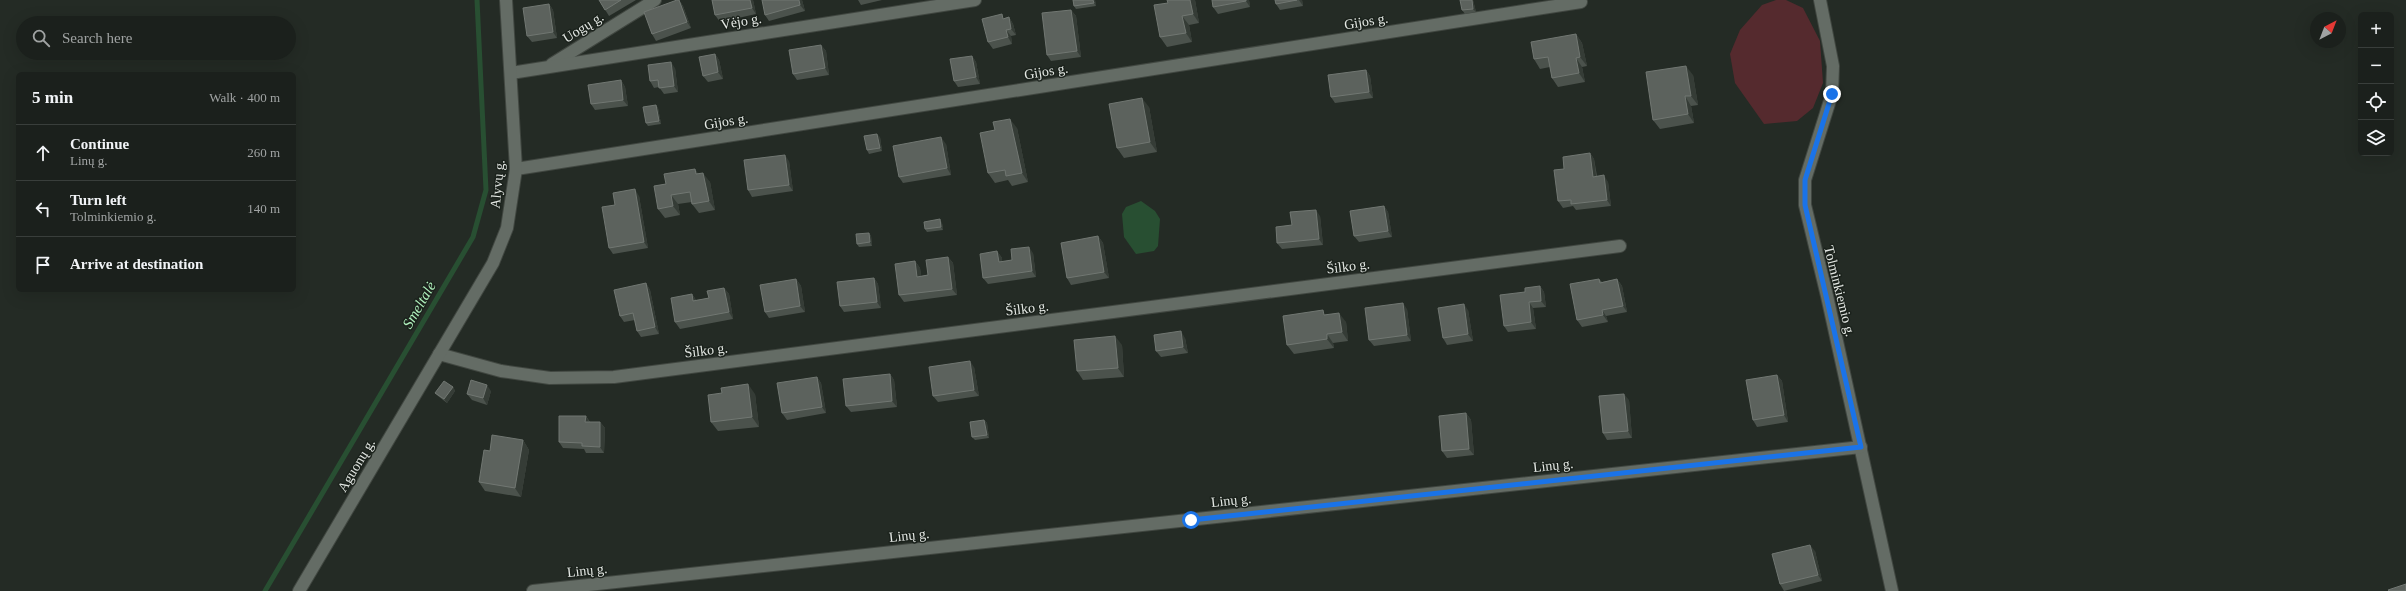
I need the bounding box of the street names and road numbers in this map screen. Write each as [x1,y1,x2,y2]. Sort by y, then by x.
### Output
street label: Uogų g. [560,9,606,46]
street label: Vėjo g. [720,11,763,32]
street label: Gijos g. [1343,11,1389,32]
street label: Gijos g. [1023,61,1069,82]
street label: Gijos g. [703,111,749,132]
street label: Alyvų g. [487,159,508,209]
street label: Tolminkiemio g. [1821,244,1858,338]
street label: Šilko g. [1325,255,1371,277]
street label: Šilko g. [1004,297,1050,319]
street label: Šilko g. [683,339,729,361]
street label: Aguonų g. [335,436,378,494]
street label: Linų g. [1532,456,1574,475]
street label: Linų g. [1210,491,1252,510]
street label: Linų g. [888,526,930,545]
street label: Linų g. [566,561,608,580]

